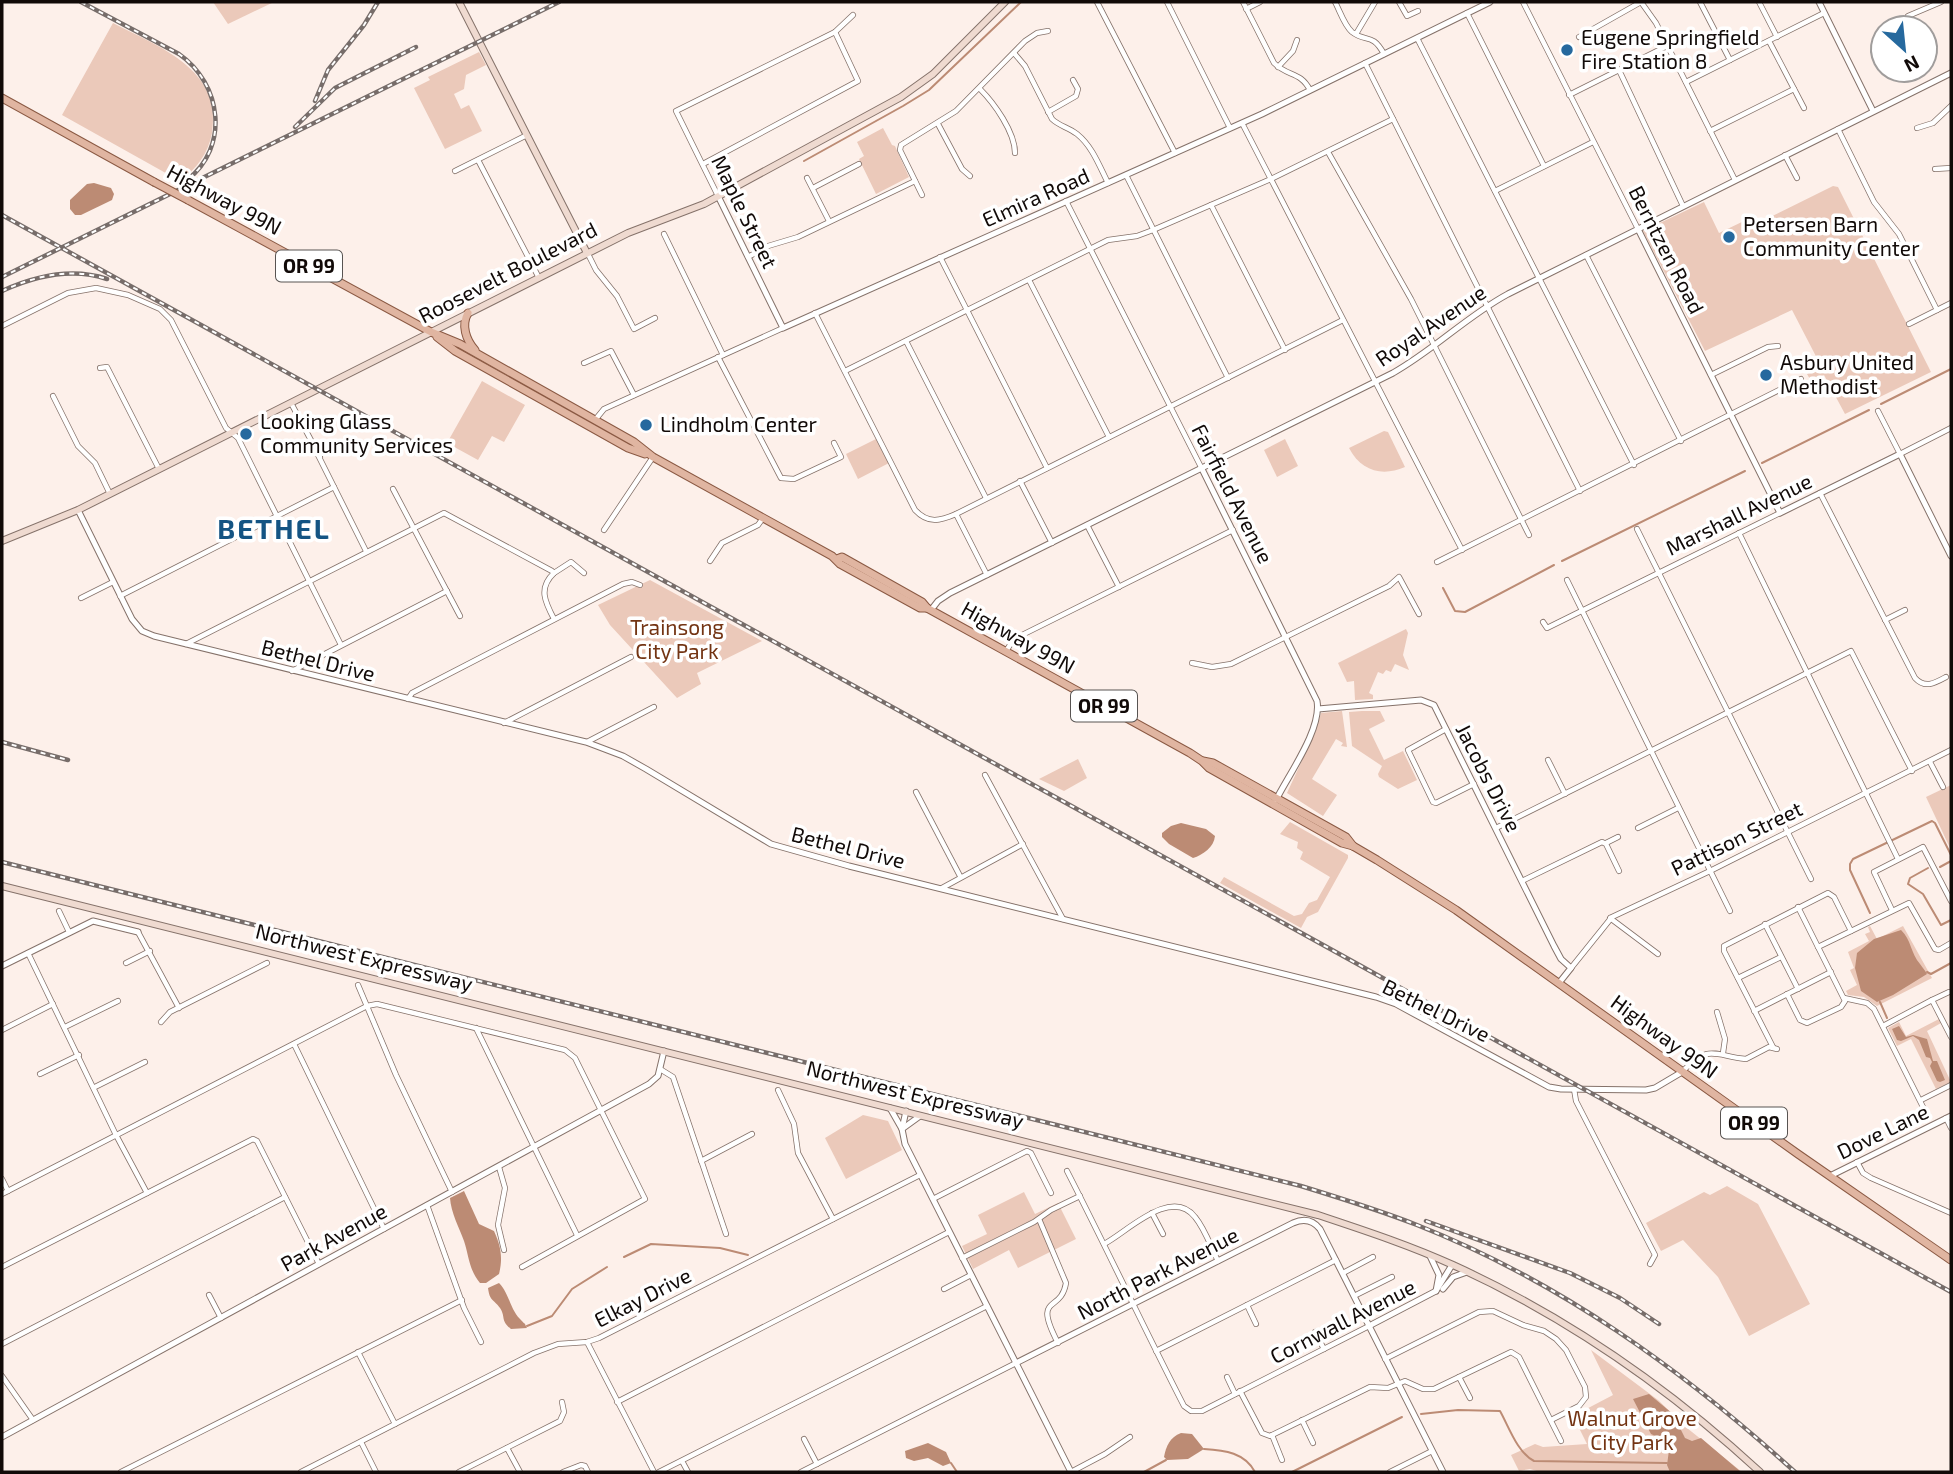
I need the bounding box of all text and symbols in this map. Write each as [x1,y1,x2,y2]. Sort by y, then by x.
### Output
north arrow [1869,14,1939,84]
place label: Eugene Springfield Fire Station 8 [1581,24,1760,73]
marker: Eugene Springfield Fire Station 8 [1559,42,1575,58]
text: N [1901,51,1923,78]
street label: Maple Street [707,151,783,272]
street label: Highway 99N [163,158,286,239]
street label: Elmira Road [978,162,1093,231]
street label: Berntzen Road [1624,181,1710,317]
place label: Petersen Barn Community Center [1743,211,1920,260]
street label: Roosevelt Boulevard [414,216,601,327]
marker: Petersen Barn Community Center [1721,229,1737,245]
road number: OR 99 [276,250,342,282]
street label: Royal Avenue [1370,279,1490,371]
place label: Asbury United Methodist [1780,349,1914,398]
marker: Asbury United Methodist [1758,367,1774,383]
place label: Looking Glass Community Services [260,408,453,457]
place label: Lindholm Center [660,411,817,436]
marker: Lindholm Center [638,417,654,433]
street label: Fairfield Avenue [1188,420,1279,567]
marker: Looking Glass Community Services [238,426,254,442]
street label: Marshall Avenue [1661,468,1815,560]
district label: BETHEL [217,511,331,545]
street label: Highway 99N [958,595,1080,678]
park label: Trainsong City Park [630,614,724,663]
street label: Bethel Drive [259,633,378,686]
road number: OR 99 [1071,691,1137,722]
street label: Jacobs Drive [1451,719,1527,836]
street label: Pattison Street [1667,795,1806,880]
street label: Bethel Drive [789,820,908,873]
street label: Northwest Expressway [253,917,476,996]
street label: Bethel Drive [1379,973,1494,1046]
street label: Highway 99N [1607,989,1723,1083]
street label: Northwest Expressway [804,1054,1027,1133]
street label: Dove Lane [1833,1098,1932,1163]
road number: OR 99 [1721,1107,1787,1138]
street label: Park Avenue [276,1197,391,1276]
street label: North Park Avenue [1073,1221,1242,1324]
street label: Elkay Drive [590,1262,695,1332]
street label: Cornwall Avenue [1265,1273,1419,1368]
park label: Walnut Grove City Park [1567,1405,1697,1454]

